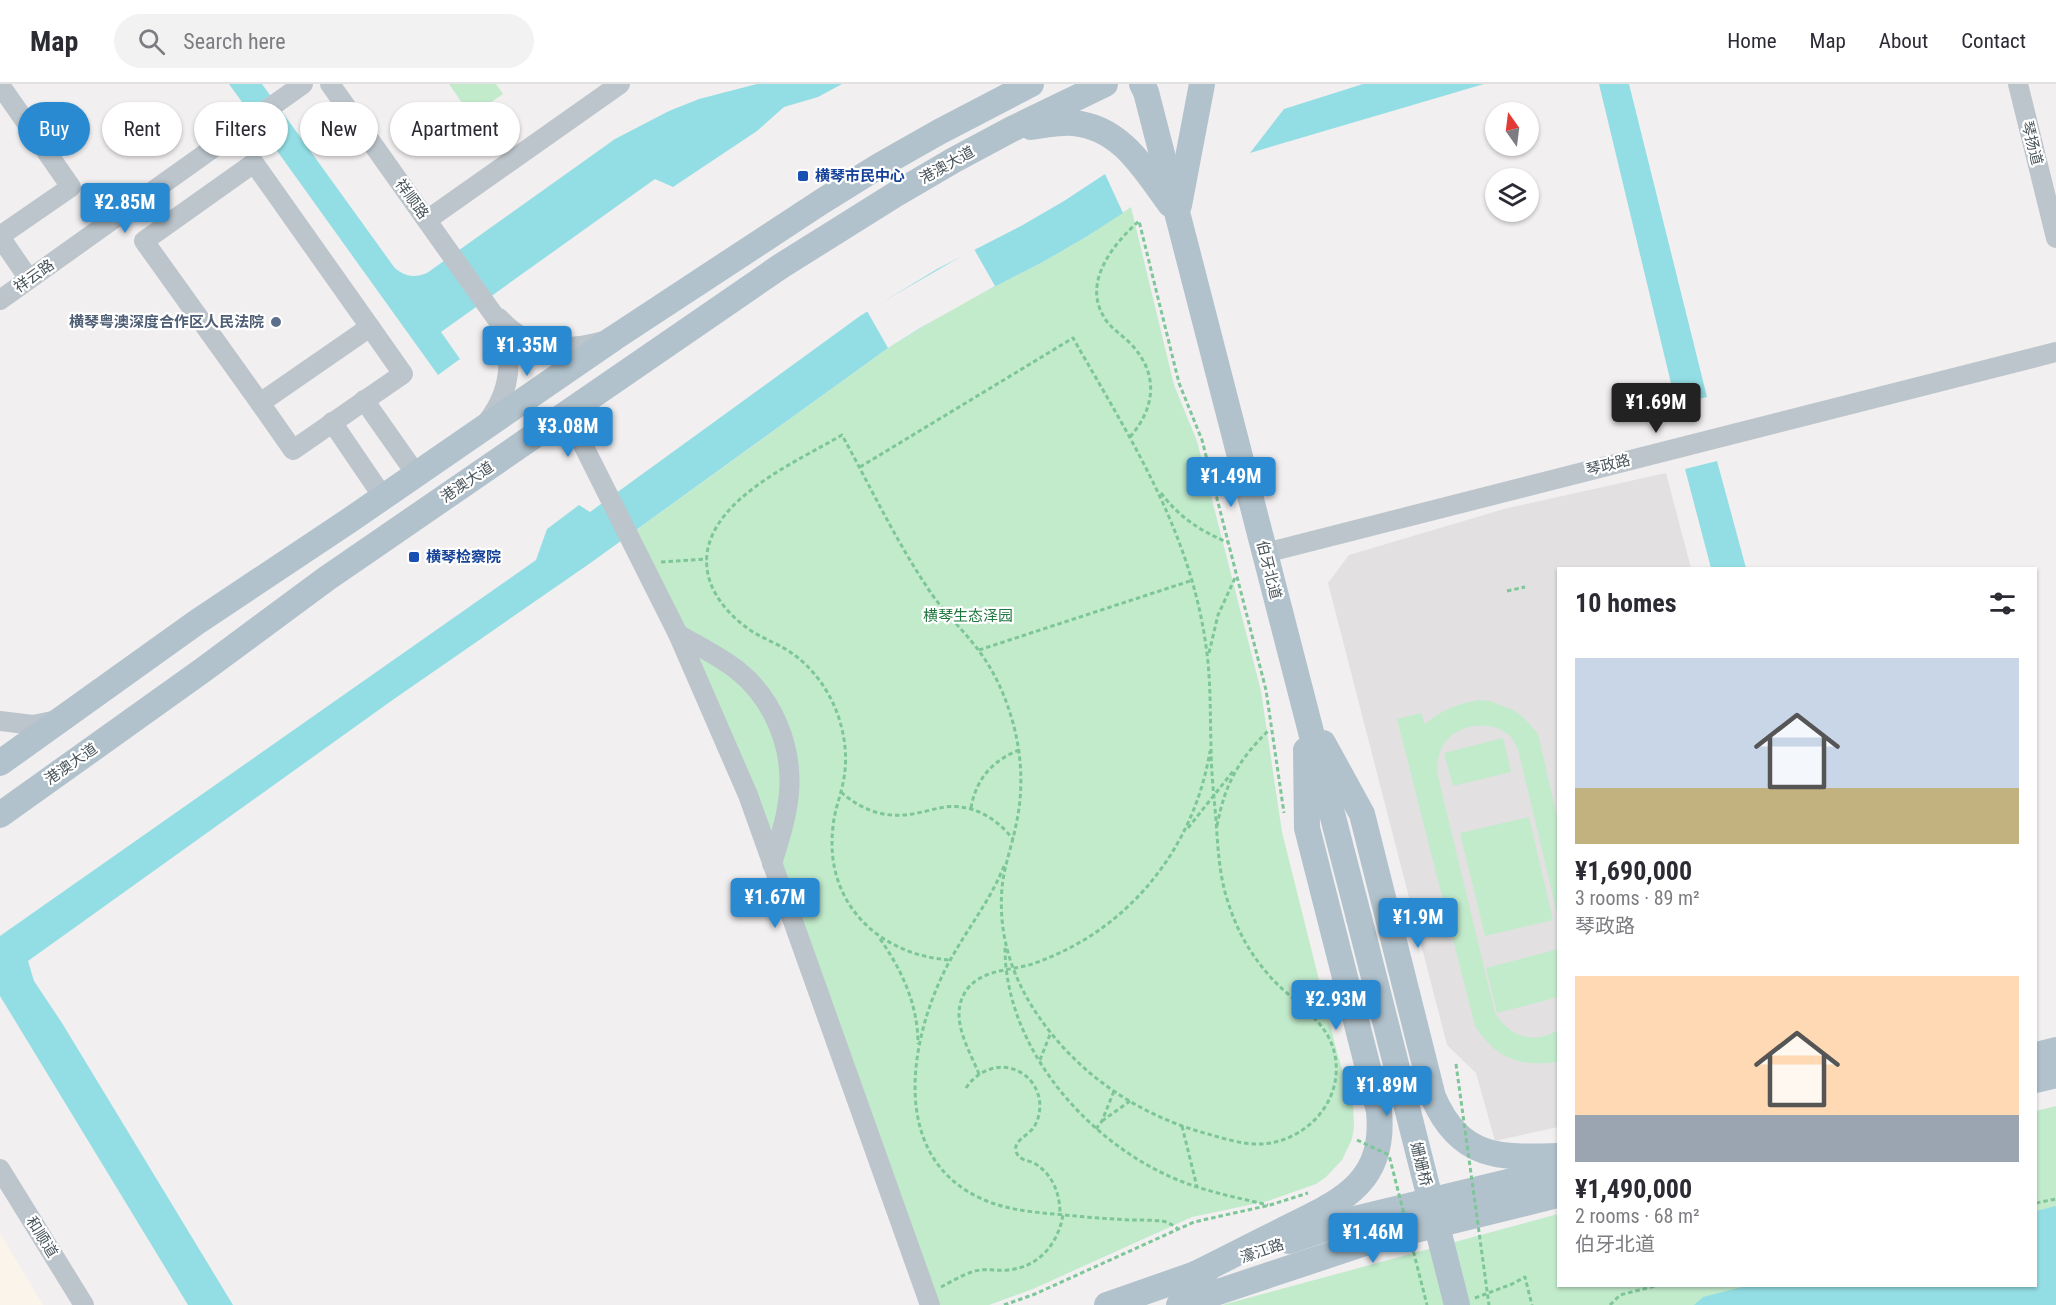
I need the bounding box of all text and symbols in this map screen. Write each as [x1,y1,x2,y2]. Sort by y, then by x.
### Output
search box [114,14,534,68]
text: Map [30,25,78,58]
icon: search [135,25,168,58]
text: Search here [183,29,286,54]
text: Home [1727,29,1777,53]
text: Map [1810,29,1846,53]
text: About [1879,29,1928,53]
text: Contact [1961,29,2026,53]
chip: Buy [18,102,90,156]
chip: Rent [102,102,182,156]
chip: Filters [194,102,288,156]
chip: New [300,102,378,156]
chip: Apartment [390,102,520,156]
north arrow [1485,102,1539,156]
map controls [1485,102,1539,222]
street label: 琴扬道 [2018,119,2046,167]
street label: 港澳大道 [916,143,978,187]
place label: 横琴市民中心 [815,167,905,185]
button: layers [1485,168,1539,222]
marker: 横琴市民中心 [796,169,810,183]
street label: 祥顺路 [391,176,433,222]
pin: ¥2.85M [76,183,174,234]
text: ¥2.85M [95,190,155,214]
street label: 祥云路 [10,256,58,296]
place label: 横琴粤澳深度合作区人民法院 [69,313,264,331]
marker: 横琴粤澳深度合作区人民法院 [269,315,283,329]
pin: ¥1.35M [478,326,576,377]
text: ¥1.35M [497,333,557,357]
pin: ¥1.69M [1607,383,1705,434]
text: ¥1.69M [1626,390,1686,414]
pin: ¥3.08M [519,407,617,458]
text: ¥3.08M [538,414,598,438]
street label: 琴政路 [1584,451,1632,479]
pin: ¥1.49M [1182,457,1280,508]
street label: 港澳大道 [437,458,497,506]
text: ¥1.49M [1201,464,1261,488]
street label: 伯牙北道 [1253,539,1285,601]
place label: 横琴检察院 [426,548,501,566]
marker: 横琴检察院 [407,550,421,564]
icon: filters [1986,587,2019,620]
text: 10 homes [1575,588,1677,618]
park label: 横琴生态泽园 [923,607,1013,625]
icon: home [1743,697,1851,805]
street label: 港澳大道 [41,739,101,789]
text: ¥1,690,000 [1575,856,1692,886]
pin: ¥1.67M [726,878,824,929]
text: ¥1.67M [745,885,805,909]
text: 3 rooms · 89 m² [1575,886,1700,910]
pin: ¥1.9M [1376,898,1460,949]
text: ¥1.9M [1393,905,1443,929]
text: 琴政路 [1575,914,1635,938]
pin: ¥2.93M [1287,980,1385,1031]
text: ¥2.93M [1306,987,1366,1011]
icon: home [1743,1015,1851,1123]
pin: ¥1.89M [1338,1066,1436,1117]
text: ¥1.89M [1357,1073,1417,1097]
street label: 姗姗桥 [1407,1140,1435,1188]
text: ¥1,490,000 [1575,1174,1692,1204]
text: 2 rooms · 68 m² [1575,1204,1700,1228]
street label: 和顺道 [22,1213,62,1261]
pin: ¥1.46M [1324,1213,1422,1264]
text: ¥1.46M [1343,1220,1403,1244]
text: 伯牙北道 [1575,1232,1655,1256]
street label: 濠江路 [1238,1235,1286,1267]

